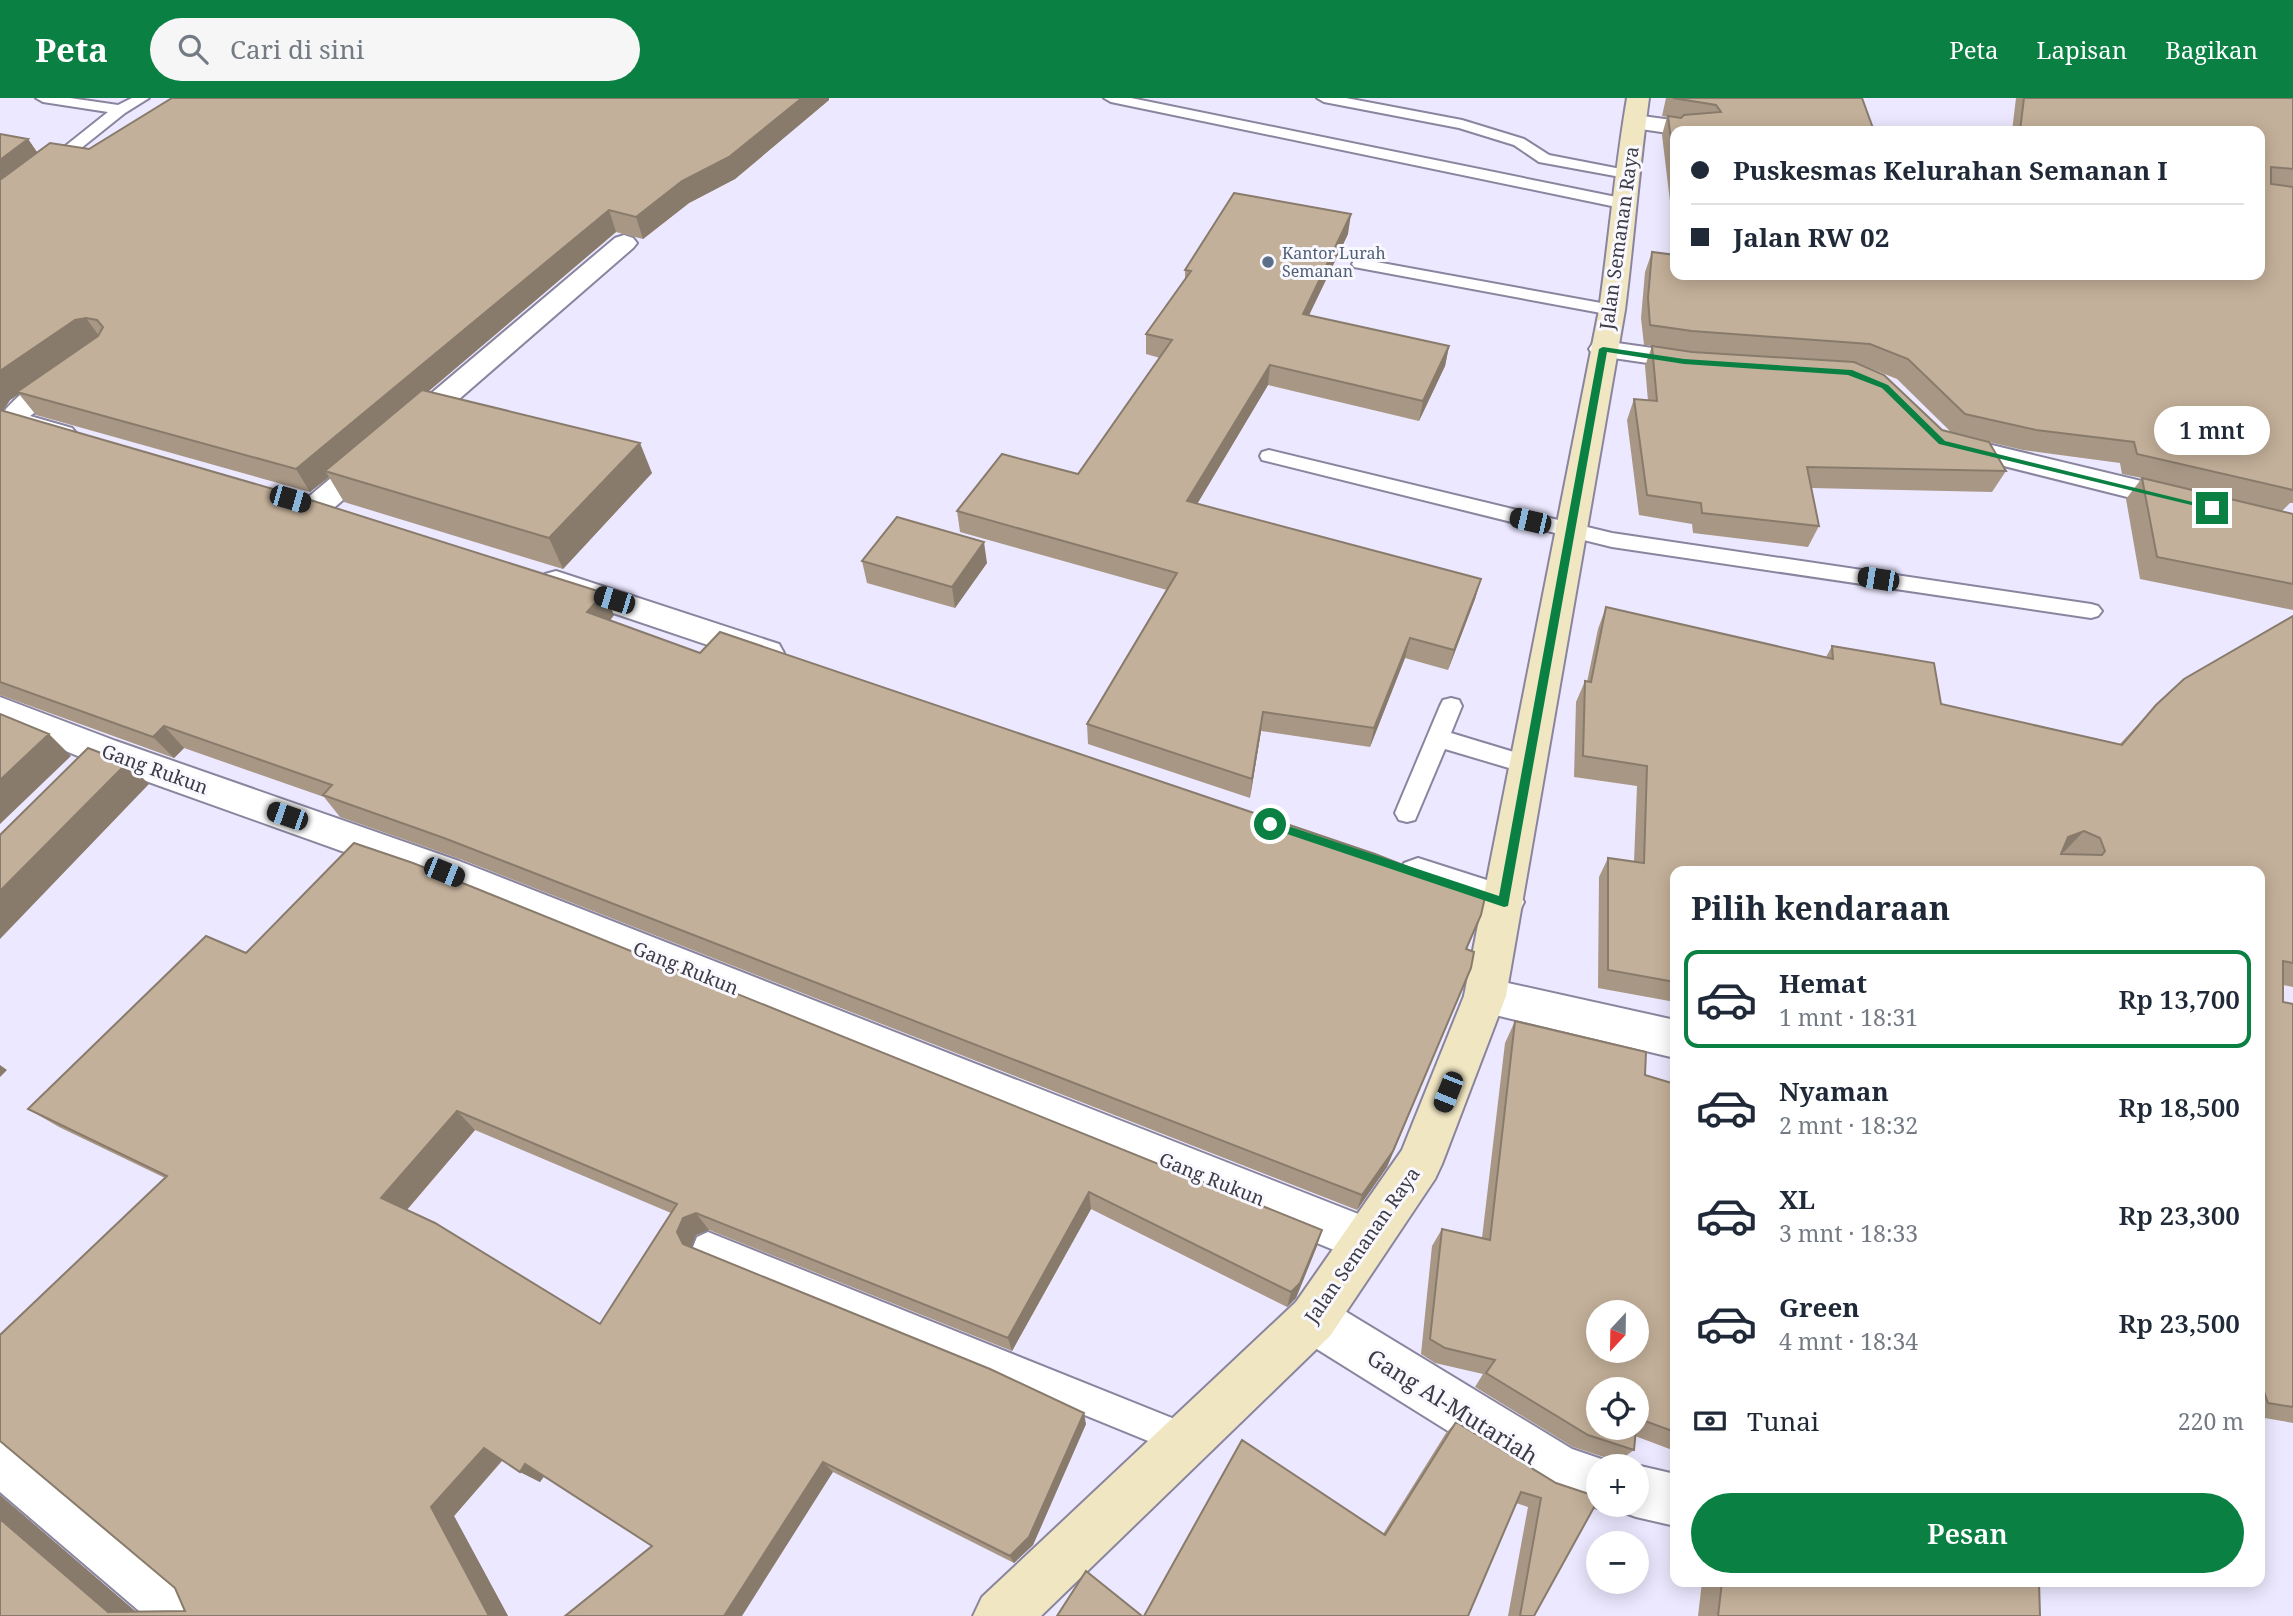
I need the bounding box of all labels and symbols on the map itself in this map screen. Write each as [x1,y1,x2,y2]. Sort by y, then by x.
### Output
street label: Jalan Semanan Raya [1593,145,1645,332]
place label: Kantor Lurah Semanan [1282,242,1386,282]
marker: Kantor Lurah Semanan [1260,254,1276,270]
callout: 1 mnt [2154,406,2270,456]
car [267,483,314,515]
route end [2196,492,2228,524]
car [1508,506,1553,536]
car [1856,565,1901,593]
car [591,584,638,616]
street label: Gang Rukun [98,738,212,800]
car [264,799,311,833]
route start [1254,808,1286,840]
car [421,854,468,890]
street label: Gang Rukun [629,935,743,1001]
car [1431,1069,1466,1115]
street label: Gang Rukun [1155,1146,1269,1212]
street label: Jalan Semanan Raya [1298,1162,1426,1329]
north arrow [1586,1300,1648,1363]
street label: Gang Al-Mutariah [1361,1340,1545,1472]

